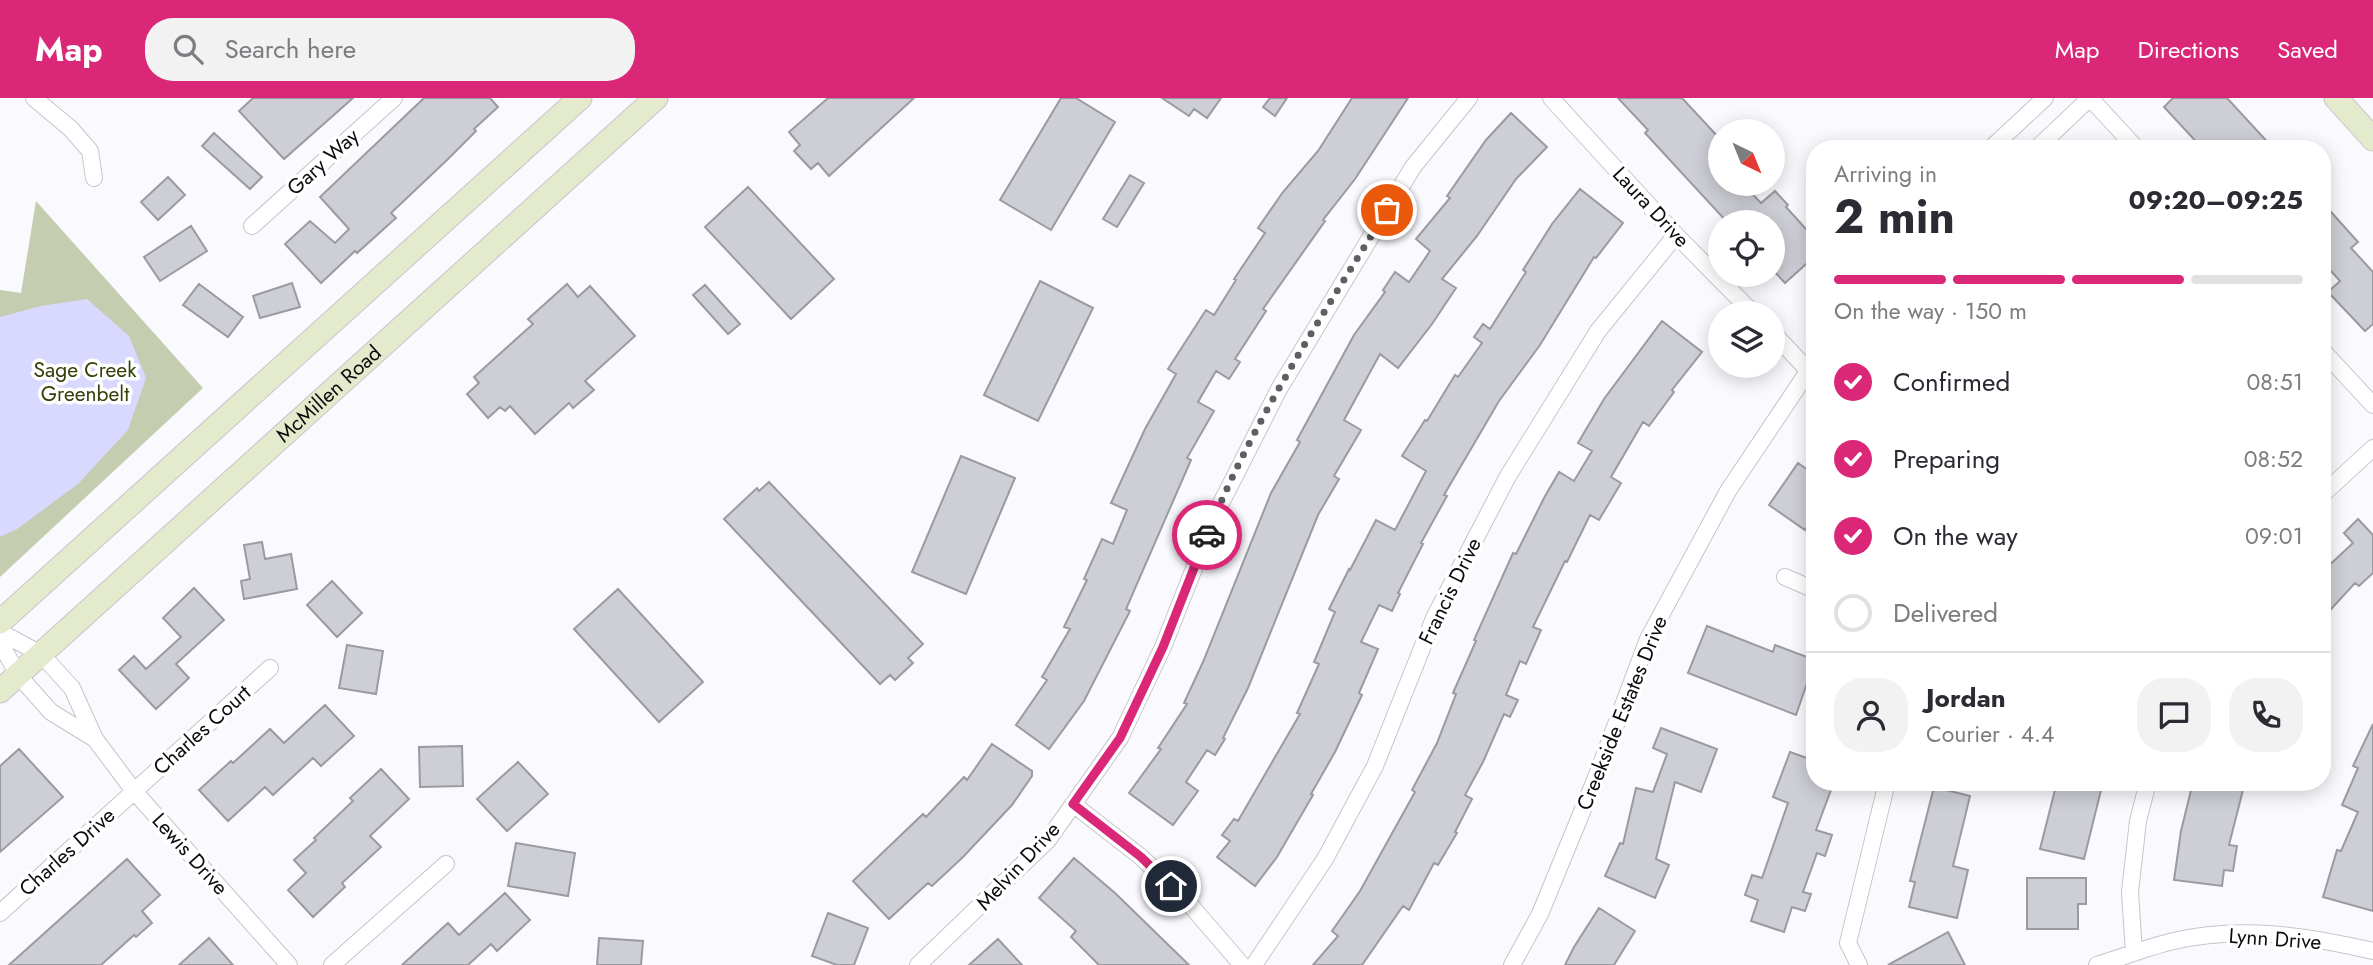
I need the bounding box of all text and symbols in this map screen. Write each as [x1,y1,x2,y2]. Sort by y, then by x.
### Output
search box [145,18,635,81]
text: Map [35,26,103,73]
icon: search [169,30,207,68]
text: Search here [225,30,356,68]
text: Map [2055,32,2100,67]
text: Directions [2138,32,2239,67]
text: Saved [2277,32,2338,67]
north arrow [1708,119,1785,196]
map controls [1708,119,1785,378]
street label: Gary Way [280,121,366,202]
text: Arriving in [1834,157,1937,191]
street label: Laura Drive [1606,160,1696,254]
pin [1357,180,1417,240]
text: 09:20–09:25 [2129,181,2303,219]
text: 2 min [1834,184,1955,250]
icon: bag [1368,191,1406,229]
button: locate [1708,210,1785,287]
text: On the way · 150 m [1834,294,2027,328]
button: layers [1708,301,1785,378]
street label: McMillen Road [269,338,388,450]
park label: Sage Creek Greenbelt [34,355,137,409]
icon: check [1834,363,1872,401]
text: Confirmed [1893,363,2010,401]
text: 08:51 [2246,365,2303,399]
icon: check [1834,440,1872,478]
text: Preparing [1893,440,2000,478]
text: 08:52 [2244,442,2303,476]
courier [1172,500,1242,570]
icon: car [1188,516,1226,554]
icon: check [1834,517,1872,555]
text: On the way [1893,517,2018,555]
text: 09:01 [2245,519,2303,553]
street label: Francis Drive [1411,532,1489,649]
text: Delivered [1893,594,1998,632]
street label: Creekside Estates Drive [1569,611,1675,815]
street label: Charles Court [147,678,257,782]
button: person [1834,678,1908,752]
button: chat [2137,678,2211,752]
button: phone [2229,678,2303,752]
text: Jordan [1926,679,2006,717]
text: Courier · 4.4 [1926,717,2054,751]
street label: Charles Drive [12,801,122,903]
street label: Lewis Drive [145,806,235,902]
street label: Melvin Drive [969,815,1067,917]
pin [1141,856,1201,916]
icon: home [1152,867,1190,905]
street label: Lynn Drive [2228,921,2322,957]

